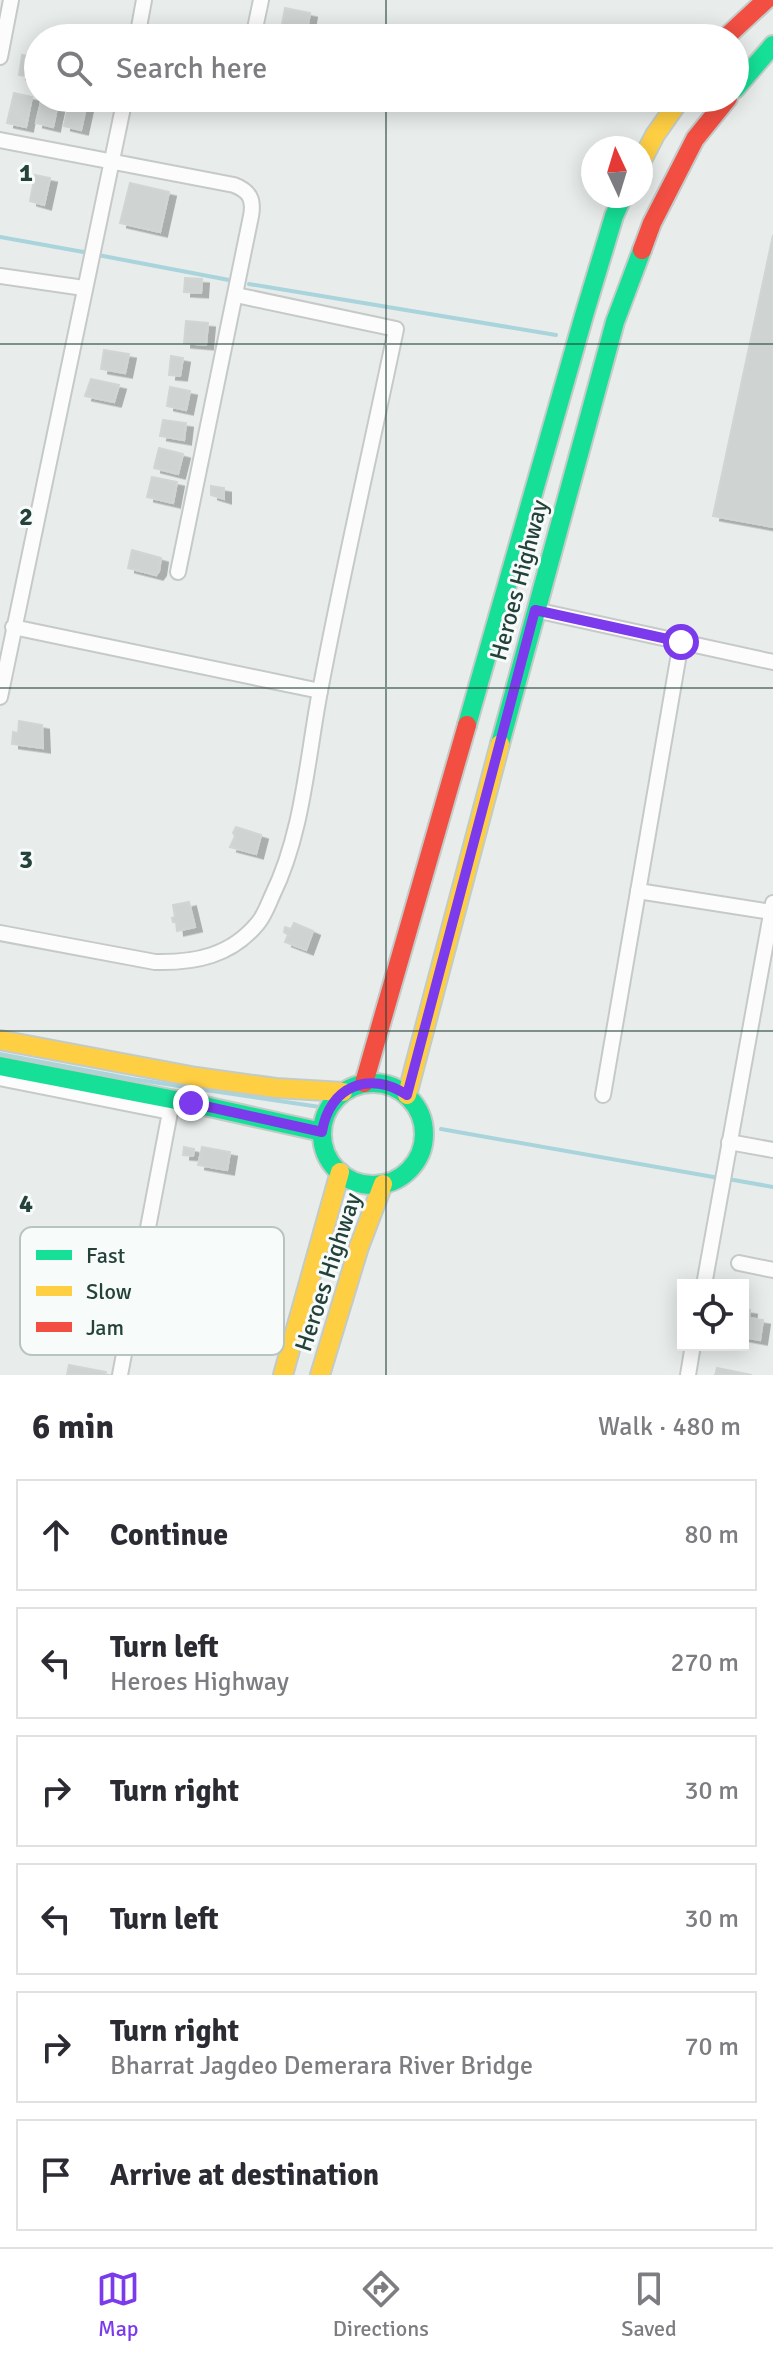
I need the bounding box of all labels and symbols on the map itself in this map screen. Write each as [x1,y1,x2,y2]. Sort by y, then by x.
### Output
north arrow [581,136,653,208]
text: 1 [19,157,33,189]
street label: Heroes Highway [483,496,555,664]
text: 2 [19,501,33,533]
route start [663,624,699,660]
text: 3 [19,844,33,876]
route end [173,1085,209,1121]
text: 4 [19,1188,33,1220]
street label: Heroes Highway [288,1189,368,1355]
legend [20,1227,284,1355]
text: Fast [86,1242,126,1269]
text: Slow [86,1278,132,1305]
text: Jam [86,1314,124,1341]

